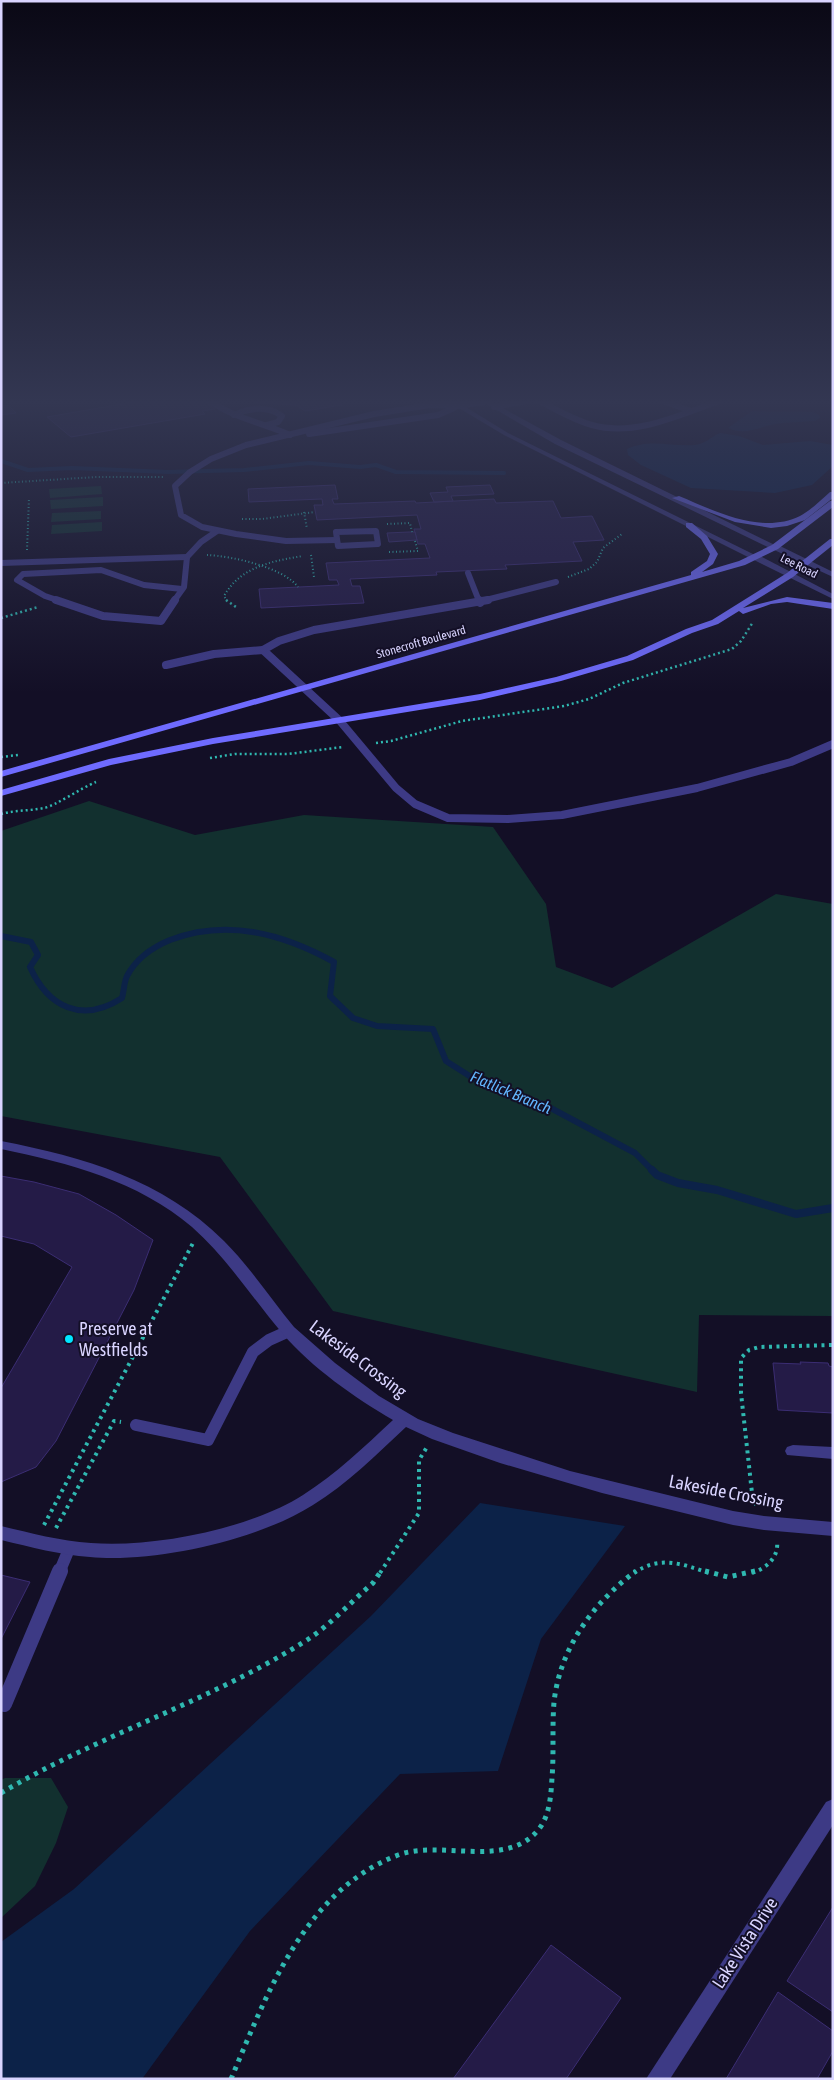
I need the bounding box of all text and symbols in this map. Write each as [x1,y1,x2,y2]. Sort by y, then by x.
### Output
street label: Lee Road [778,551,820,581]
street label: Stonecroft Boulevard [375,623,467,661]
water label: Flatlick Branch [468,1067,554,1117]
street label: Lakeside Crossing [306,1315,411,1402]
place label: Preserve at Westfields [79,1318,153,1360]
marker: Preserve at Westfields [63,1333,75,1345]
street label: Lakeside Crossing [667,1470,785,1513]
street label: Lake Vista Drive [708,1893,782,1992]

